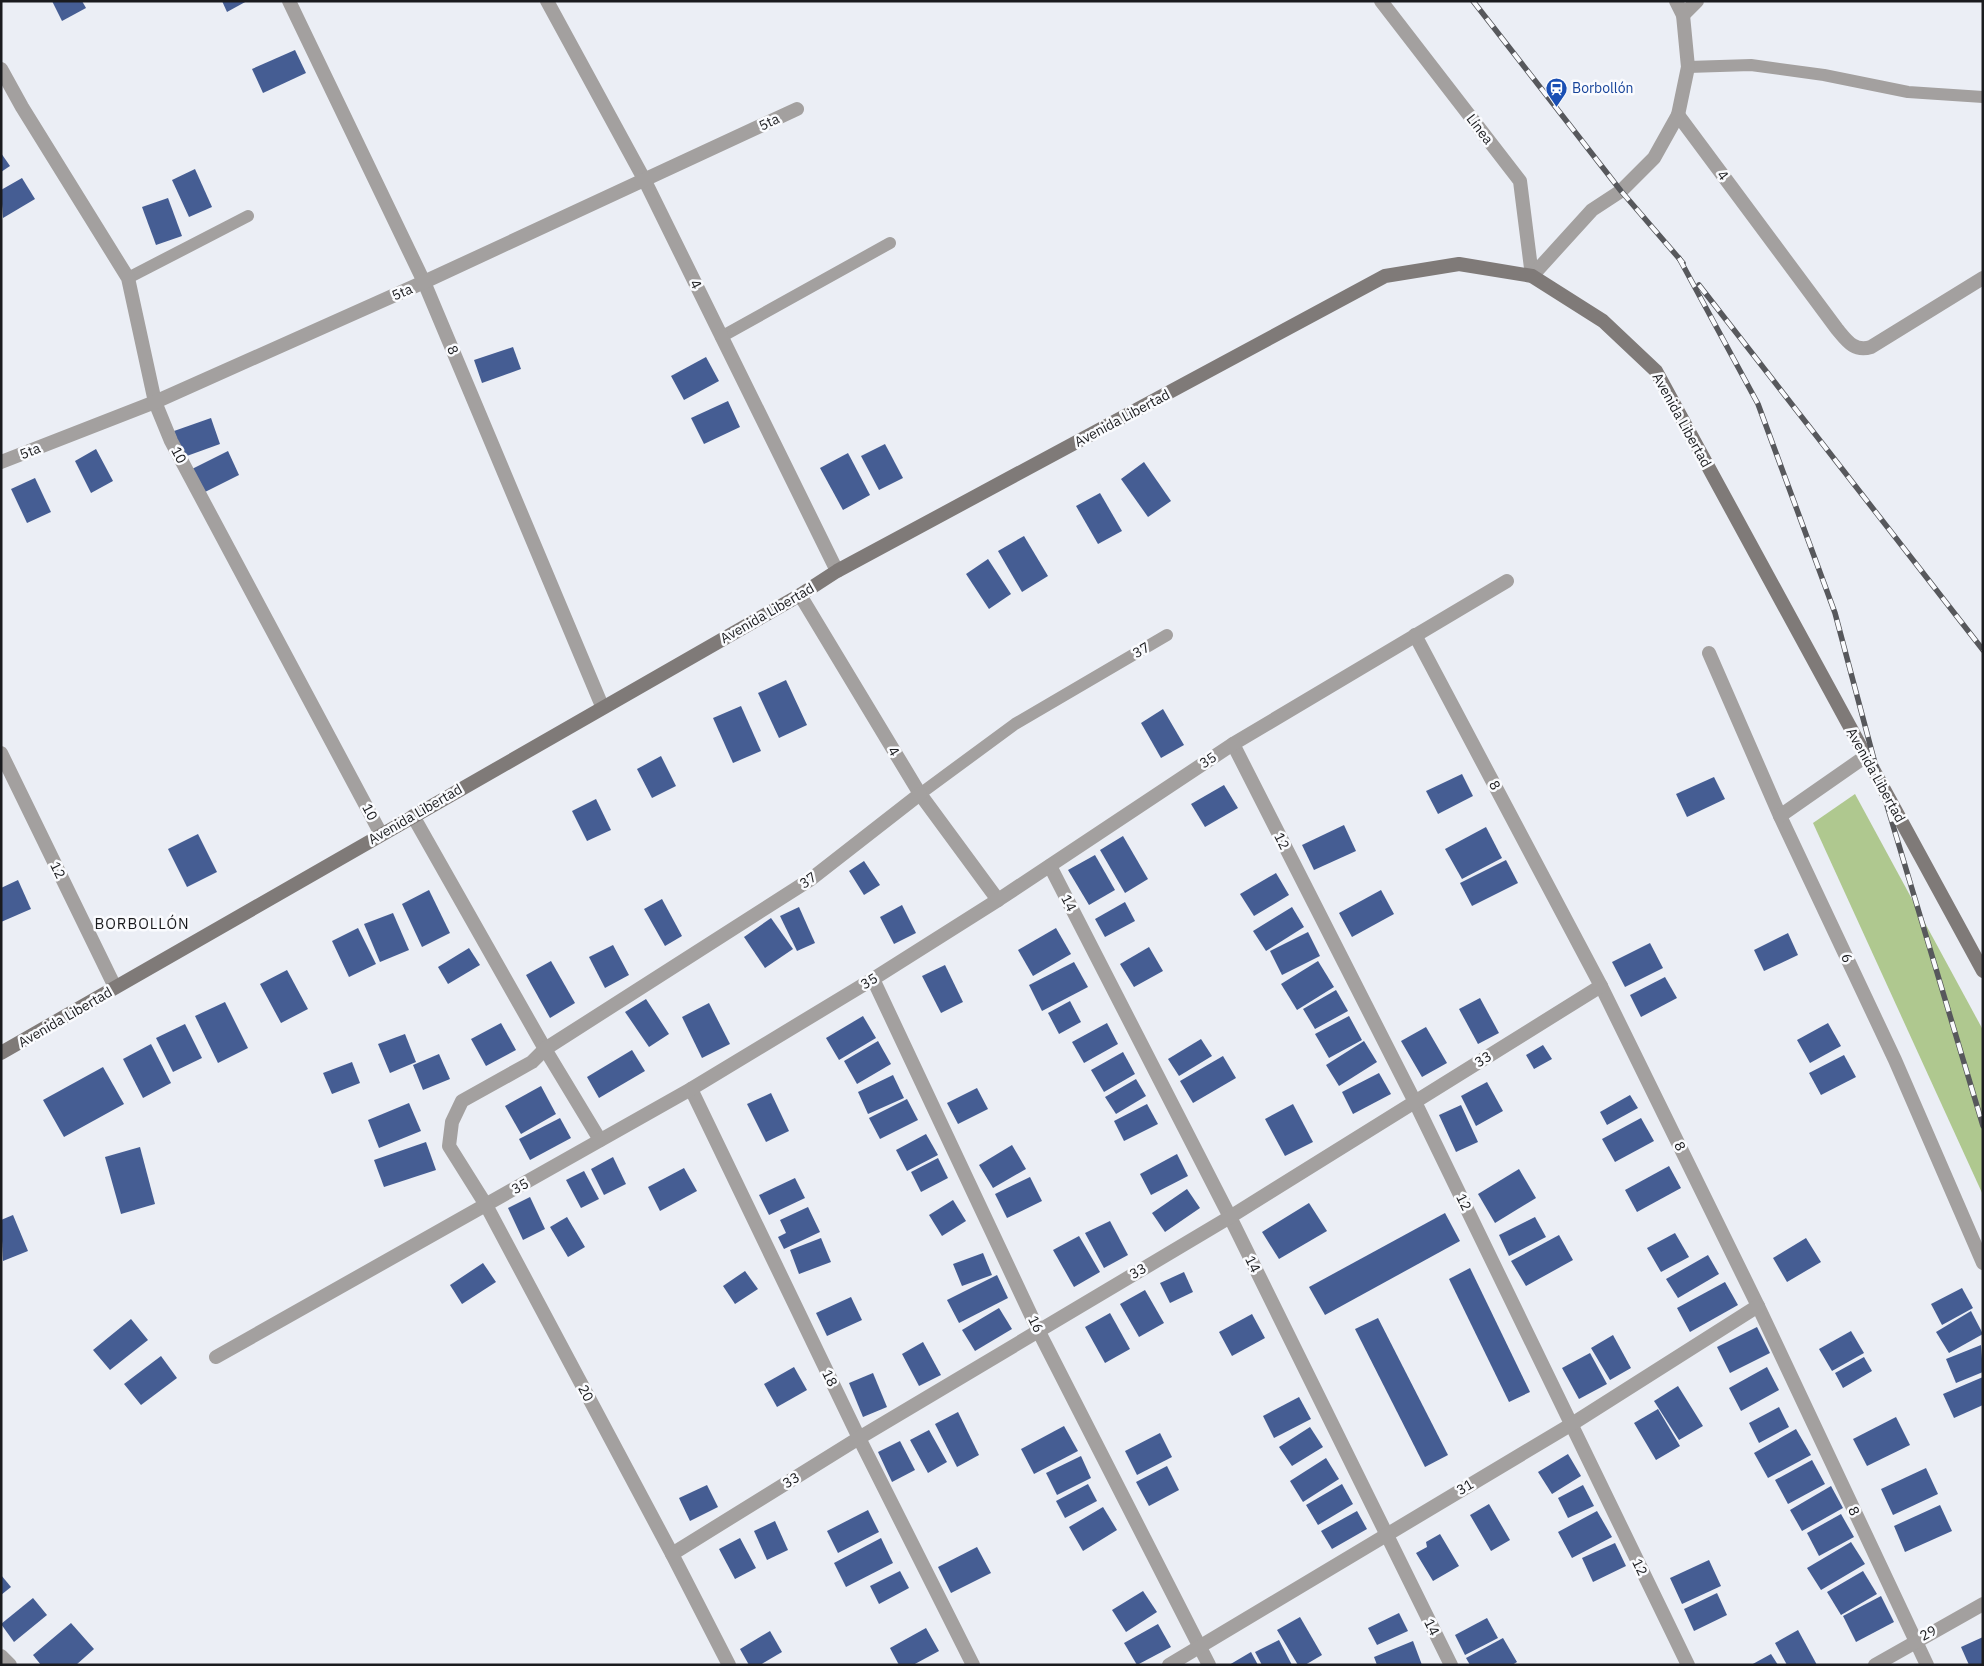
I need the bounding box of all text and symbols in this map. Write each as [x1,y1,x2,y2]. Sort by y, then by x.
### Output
station icon: Borbollón [1544,76,1568,107]
place label: Borbollón [1572,79,1633,97]
street label: 5ta [756,109,783,135]
street label: Línea [1463,110,1498,148]
street label: 4 [1713,166,1733,184]
street label: 4 [686,276,706,292]
street label: 5ta [389,279,416,304]
street label: 8 [443,343,463,357]
street label: Avenida Libertad [1649,369,1715,471]
street label: Avenida Libertad [1071,385,1173,451]
street label: 5ta [17,439,43,463]
street label: 10 [167,443,191,467]
street label: Avenida Libertad [717,579,817,647]
street label: 37 [1129,638,1153,662]
street label: Avenida Libertad [1843,724,1909,826]
street label: 4 [884,743,904,759]
street label: 35 [1196,748,1220,772]
street label: 8 [1485,777,1505,793]
street label: Avenida Libertad [365,780,465,848]
street label: 10 [358,800,382,824]
street label: 12 [1270,829,1294,853]
street label: 12 [46,858,70,882]
street label: 37 [796,868,820,892]
street label: 14 [1057,891,1081,915]
district label: BORBOLLÓN [94,914,190,933]
street label: 6 [1837,950,1857,966]
street label: 35 [857,969,881,993]
street label: Avenida Libertad [15,983,115,1051]
street label: 33 [1471,1047,1495,1071]
street label: 8 [1670,1138,1690,1154]
street label: 35 [508,1174,532,1198]
street label: 12 [1452,1190,1476,1214]
street label: 14 [1241,1252,1265,1276]
street label: 33 [1126,1259,1150,1283]
street label: 16 [1024,1312,1048,1336]
street label: 18 [818,1366,842,1390]
street label: 20 [574,1381,598,1405]
street label: 33 [779,1468,803,1492]
street label: 31 [1453,1475,1477,1499]
street label: 8 [1844,1503,1864,1519]
street label: 12 [1628,1555,1652,1579]
street label: 14 [1420,1615,1444,1639]
street label: 29 [1916,1621,1940,1645]

